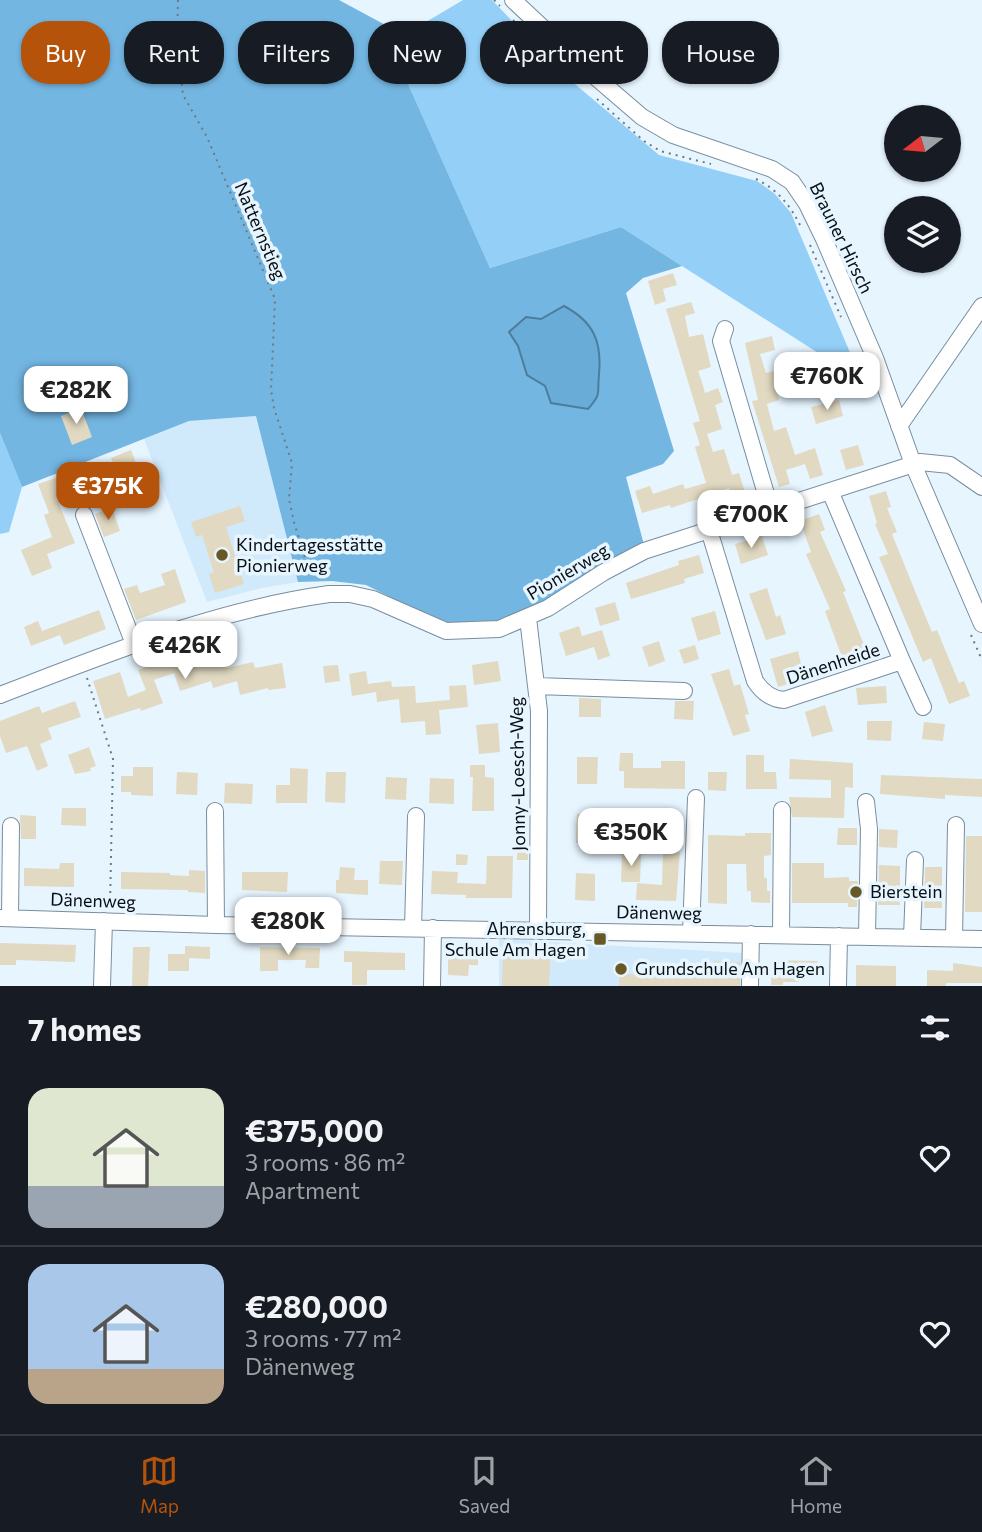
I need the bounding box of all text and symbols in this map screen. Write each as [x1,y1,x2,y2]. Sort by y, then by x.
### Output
chip: Buy [21,21,110,84]
chip: Rent [124,21,224,84]
chip: Filters [238,21,354,84]
chip: New [368,21,466,84]
chip: Apartment [480,21,648,84]
chip: House [662,21,779,84]
north arrow [884,105,961,182]
map controls [884,105,961,273]
street label: Natternstieg [230,178,291,283]
street label: Brauner Hirsch [806,178,878,297]
button: layers [884,196,961,273]
pin: €760K [778,352,876,412]
text: €760K [790,361,864,389]
pin: €282K [27,366,125,426]
text: €282K [40,375,112,403]
pin: €375K [59,462,157,522]
text: €375K [72,471,144,499]
pin: €700K [702,490,800,550]
text: €700K [713,499,789,527]
place label: Kindertagesstätte Pionierweg [236,533,383,576]
street label: Pionierweg [523,538,613,604]
marker: Kindertagesstätte Pionierweg [214,547,230,563]
pin: €426K [136,622,234,681]
text: €426K [148,630,222,658]
street label: Dänenheide [783,638,882,689]
street label: Jonny-Loesch-Weg [505,696,529,851]
pin: €350K [582,808,680,868]
text: €350K [594,817,668,845]
place label: Bierstein [870,880,942,902]
marker: Bierstein [848,884,864,900]
street label: Dänenweg [50,888,137,913]
pin: €280K [239,898,337,957]
street label: Dänenweg [616,900,702,924]
text: €280K [251,906,325,934]
place label: Ahrensburg, Schule Am Hagen [445,917,586,960]
marker: Ahrensburg, Schule Am Hagen [592,931,608,947]
place label: Grundschule Am Hagen [635,957,825,979]
marker: Grundschule Am Hagen [613,961,629,977]
icon: filters [916,1009,954,1047]
text: 7 homes [28,1010,141,1047]
text: €375,000 [245,1111,384,1148]
icon: home [84,1116,168,1200]
icon: heart [916,1139,954,1177]
text: 3 rooms · 86 m² [245,1148,405,1176]
text: Apartment [245,1176,360,1204]
text: €280,000 [245,1287,388,1324]
icon: home [84,1292,168,1376]
icon: heart [916,1315,954,1353]
text: 3 rooms · 77 m² [245,1324,402,1352]
text: Dänenweg [245,1352,355,1380]
tab: Map [140,1452,179,1517]
tab: Saved [459,1452,510,1517]
tab: Home [790,1452,842,1517]

